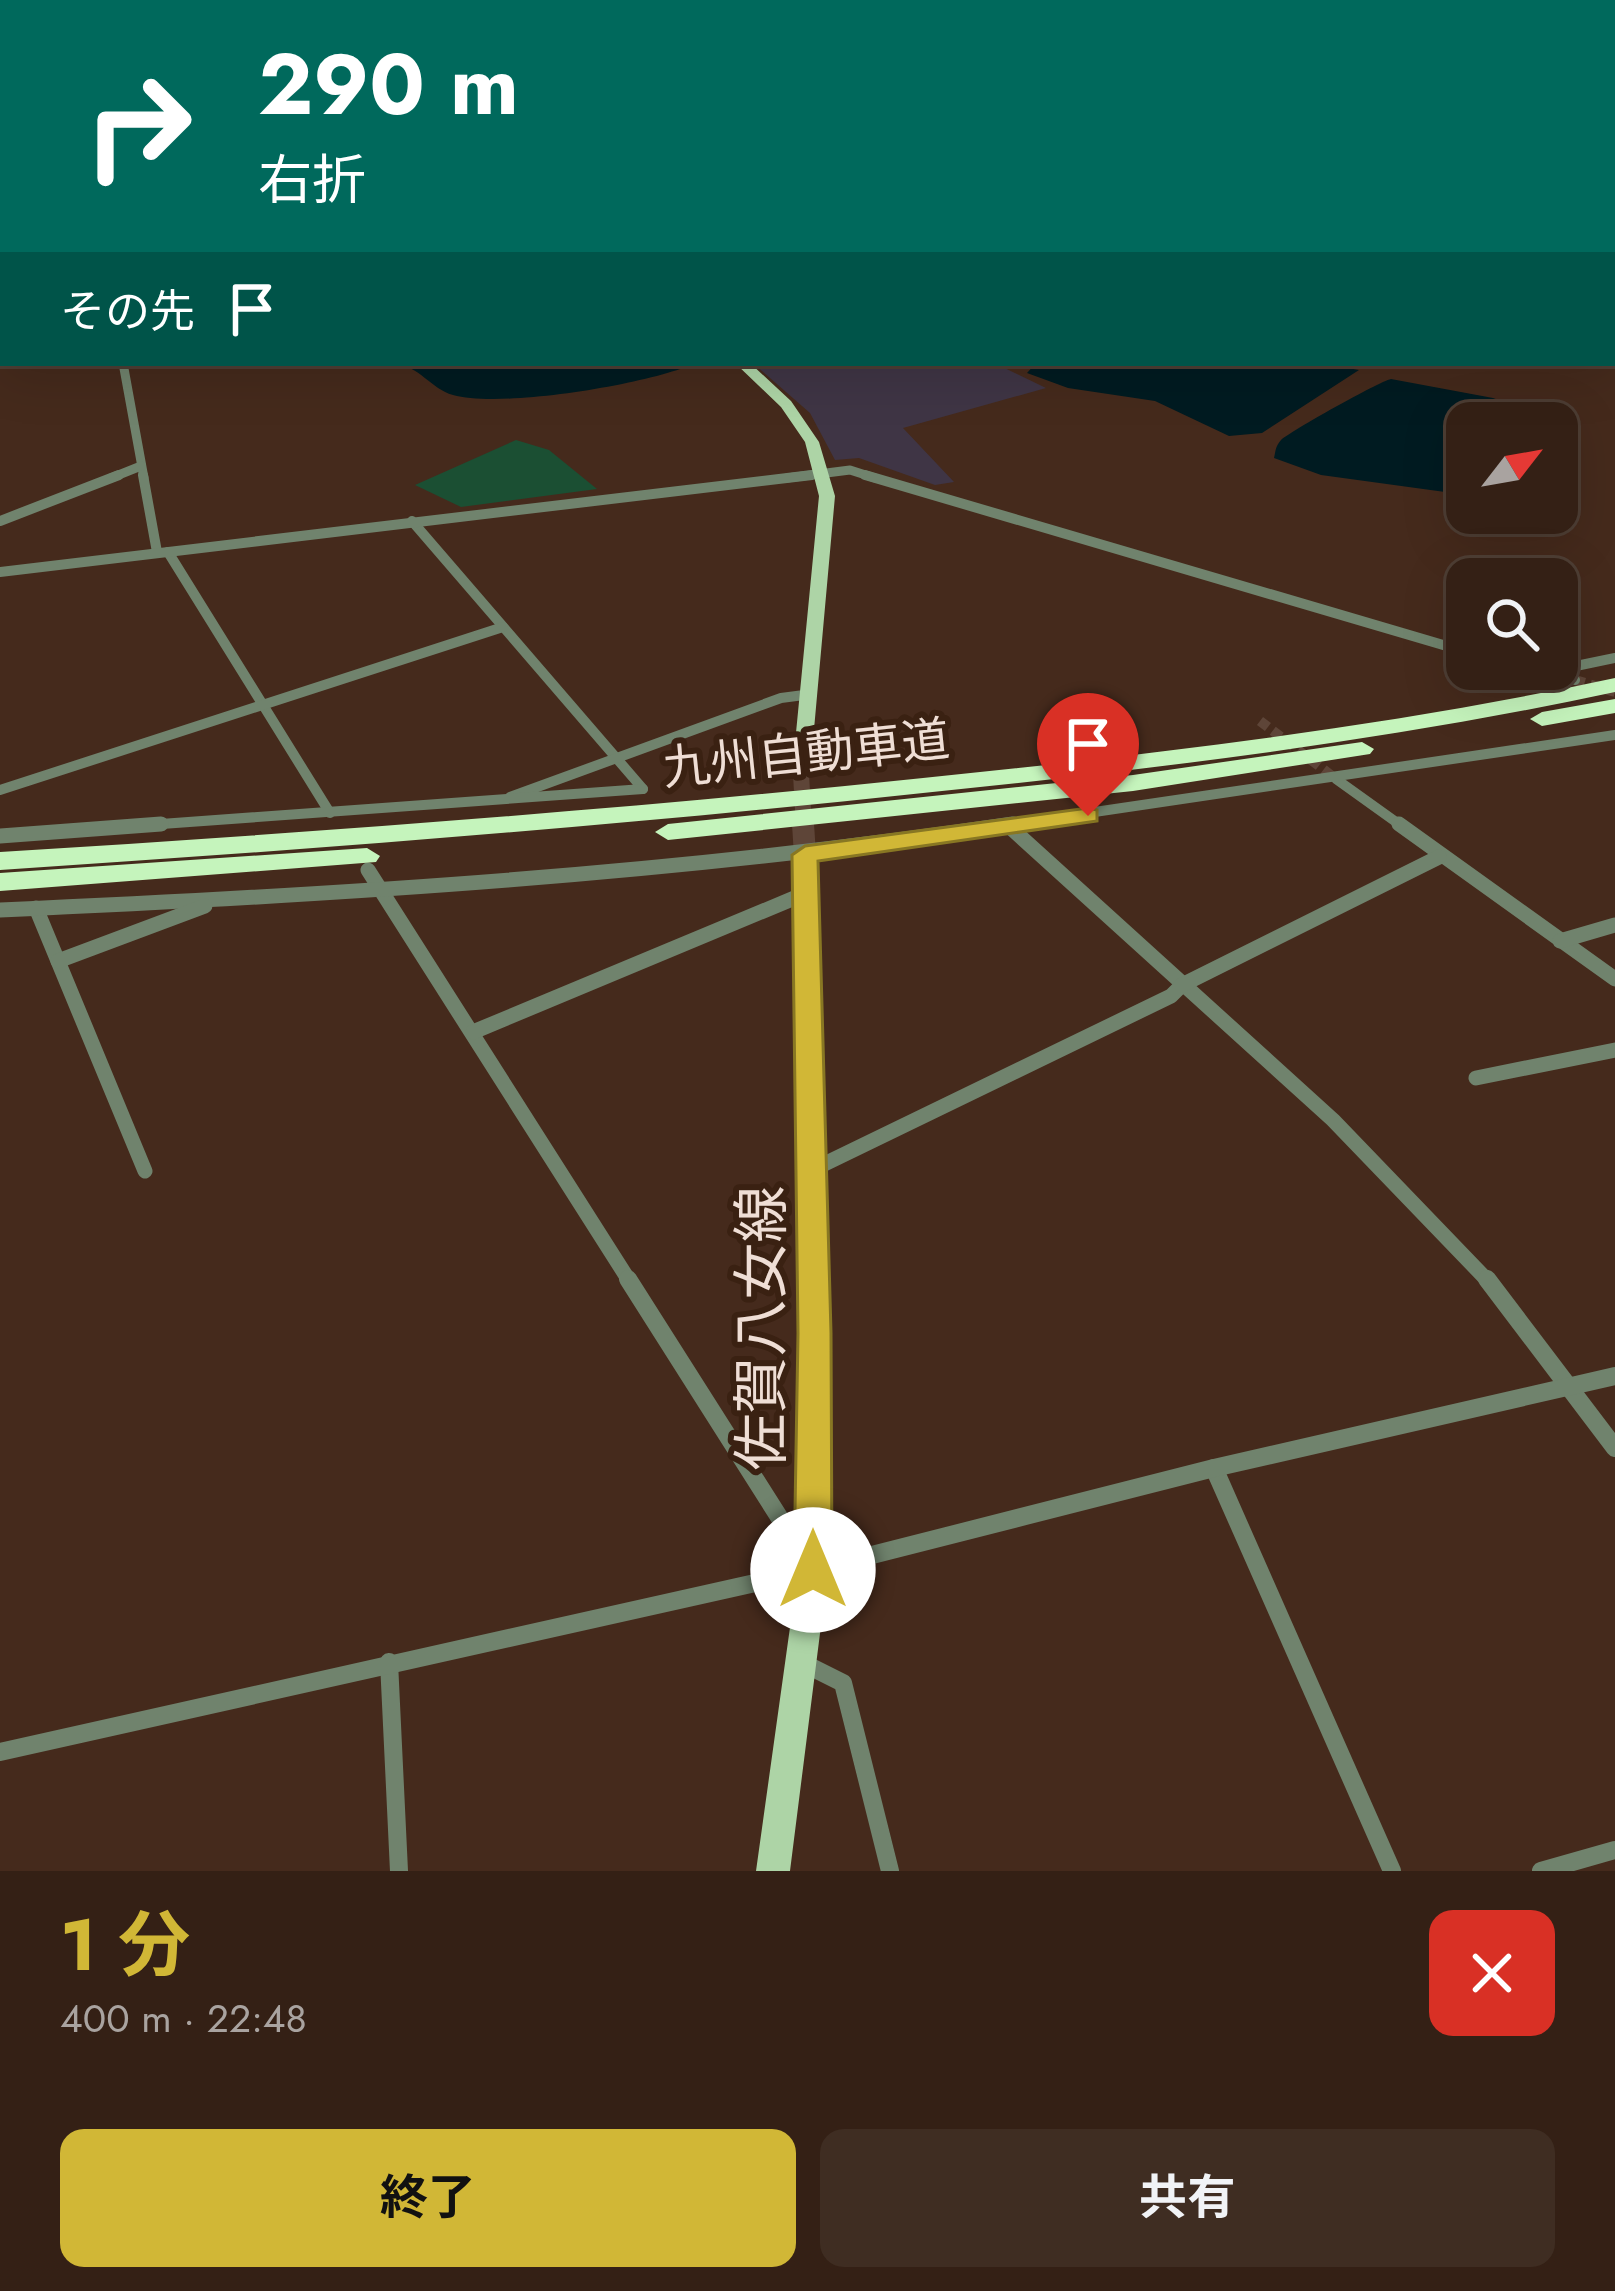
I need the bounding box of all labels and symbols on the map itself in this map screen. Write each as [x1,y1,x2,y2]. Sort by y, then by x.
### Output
north arrow [1446,402,1578,534]
pin [1037,693,1139,816]
street label: 九州自動車道 [659,704,953,803]
street label: 佐賀八女線 [720,1186,802,1471]
position arrow [750,1507,876,1633]

